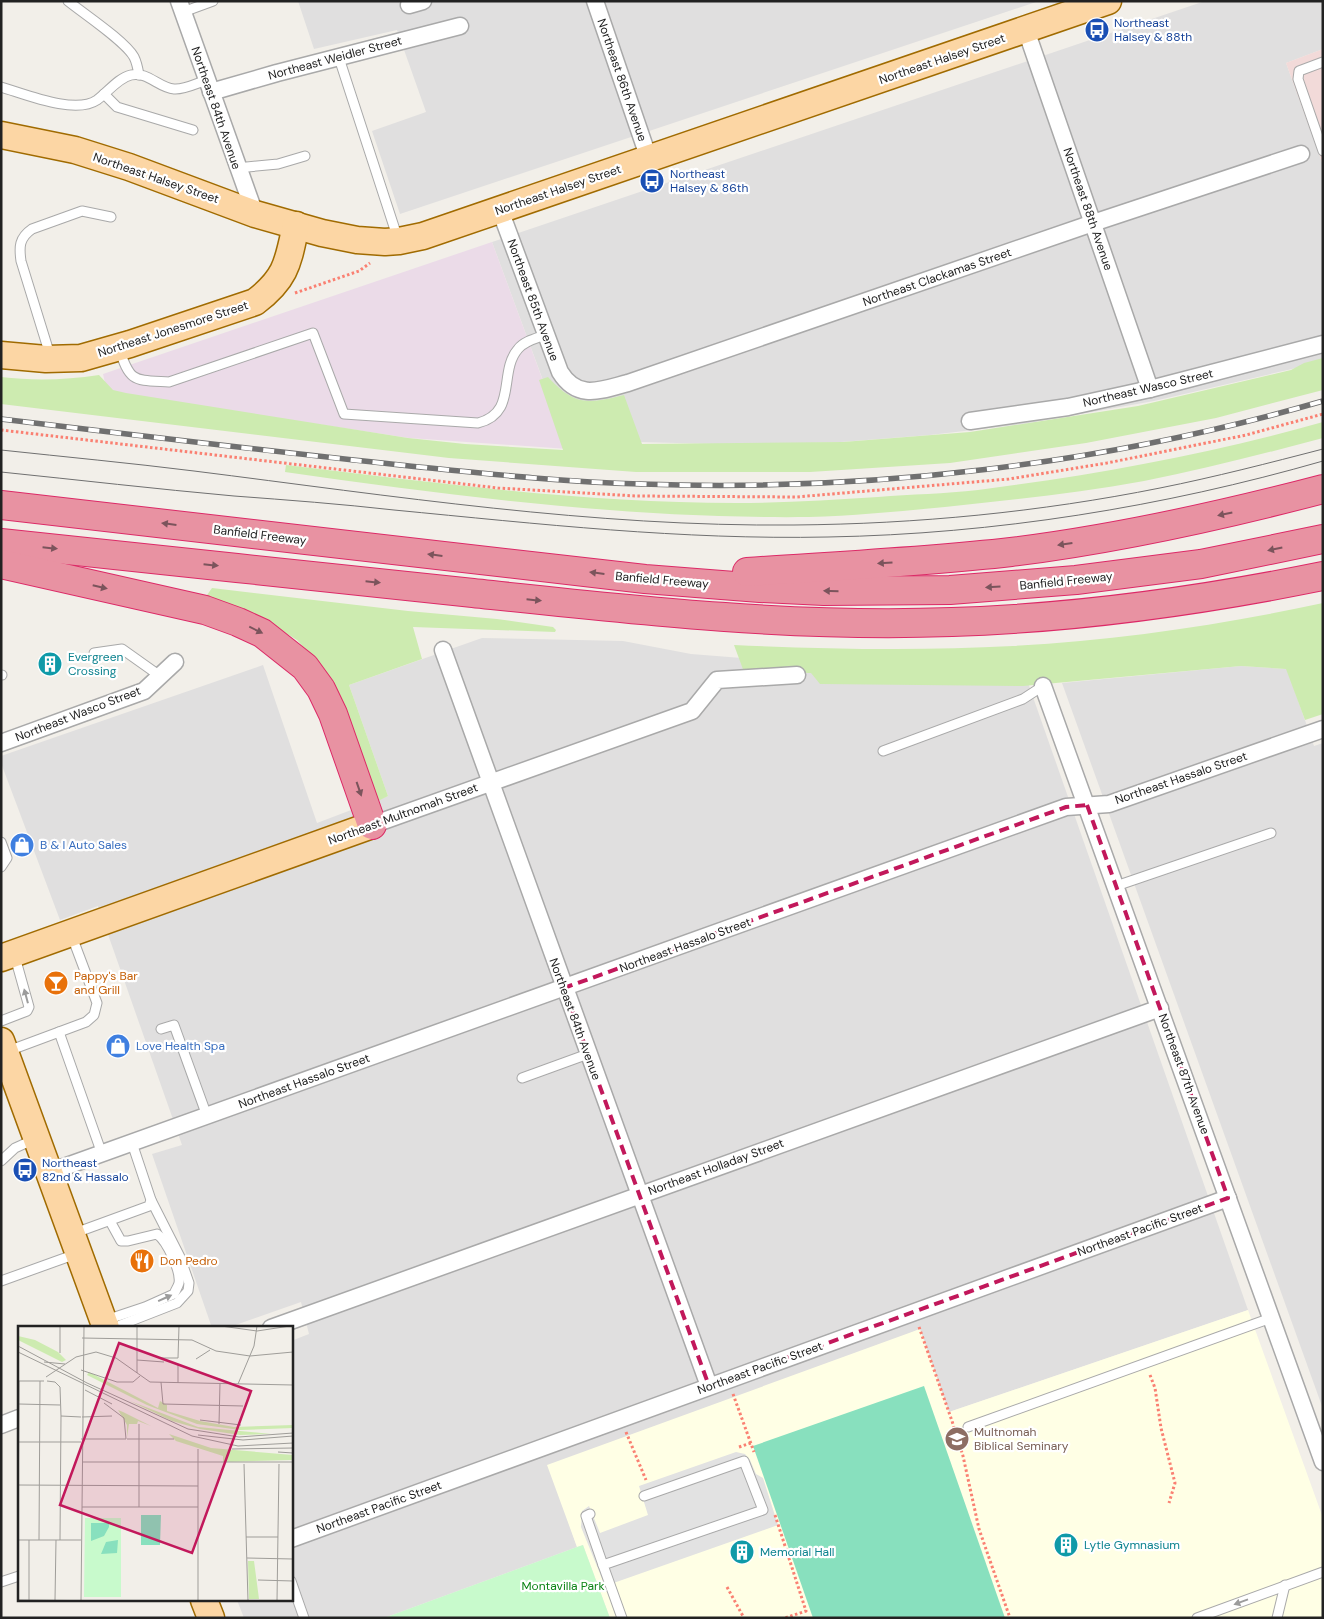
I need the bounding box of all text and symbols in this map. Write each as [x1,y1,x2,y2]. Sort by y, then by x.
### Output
place label: Northeast Halsey & 88th [1114,15,1192,45]
street label: Northeast 86th Avenue [593,16,651,144]
bus stop icon: Northeast Halsey & 88th [1084,17,1110,43]
street label: Northeast Halsey Street [877,30,1007,88]
street label: Northeast Weidler Street [266,32,404,84]
street label: Northeast 84th Avenue [188,45,245,172]
street label: Northeast 88th Avenue [1059,146,1117,273]
street label: Northeast Halsey Street [91,149,221,207]
street label: Northeast Halsey Street [493,161,623,219]
place label: Northeast Halsey & 86th [670,166,748,196]
bus stop icon: Northeast Halsey & 86th [639,168,665,194]
street label: Northeast 85th Avenue [503,237,563,363]
street label: Northeast Clackamas Street [861,244,1014,310]
street label: Northeast Jonesmore Street [96,297,251,361]
street label: Northeast Wasco Street [1081,365,1215,411]
one-way arrow [1216,510,1232,518]
one-way arrow [161,520,177,528]
street label: Banfield Freeway [213,521,308,549]
one-way arrow [1057,540,1073,548]
one-way arrow [42,544,58,552]
one-way arrow [1268,545,1283,553]
one-way arrow [427,551,443,559]
one-way arrow [876,560,892,568]
one-way arrow [204,561,220,569]
street label: Banfield Freeway [615,568,710,592]
street label: Banfield Freeway [1019,568,1114,594]
one-way arrow [588,569,604,577]
one-way arrow [365,579,381,587]
one-way arrow [92,583,108,591]
one-way arrow [985,584,1001,592]
one-way arrow [822,587,838,595]
one-way arrow [527,596,543,604]
one-way arrow [249,626,263,634]
place label: Evergreen Crossing [68,649,123,679]
building icon: Evergreen Crossing [37,651,63,677]
street label: Northeast Wasco Street [13,683,143,745]
street label: Northeast Hassalo Street [1113,748,1249,808]
street label: Northeast Multnomah Street [326,779,480,849]
one-way arrow [355,782,363,797]
shop icon: B & I Auto Sales [9,832,35,858]
place label: B & I Auto Sales [40,837,127,853]
street label: Northeast Hassalo Street [617,914,753,976]
street label: Northeast 84th Avenue [545,956,605,1082]
place label: Pappy's Bar and Grill [74,968,138,998]
bar icon: Pappy's Bar and Grill [43,970,69,996]
one-way arrow [22,988,30,1003]
street label: Northeast 87th Avenue [1155,1011,1213,1137]
shop icon: Love Health Spa [105,1033,131,1059]
place label: Love Health Spa [136,1038,225,1054]
street label: Northeast Hassalo Street [236,1050,372,1112]
street label: Northeast Holladay Street [646,1135,786,1199]
place label: Northeast 82nd & Hassalo [42,1155,129,1185]
bus stop icon: Northeast 82nd & Hassalo [12,1157,38,1183]
street label: Northeast Pacific Street [1075,1200,1205,1260]
restaurant icon: Don Pedro [129,1248,155,1274]
place label: Don Pedro [160,1253,218,1269]
one-way arrow [158,1294,172,1302]
inset map [18,1326,292,1602]
street label: Northeast Pacific Street [695,1338,825,1398]
place label: Multnomah Biblical Seminary [974,1424,1069,1454]
school or university icon: Multnomah Biblical Seminary [944,1426,970,1452]
street label: Northeast Pacific Street [314,1477,444,1537]
building icon: Lytle Gymnasium [1053,1532,1079,1558]
place label: Lytle Gymnasium [1084,1537,1180,1553]
building icon: Memorial Hall [729,1539,755,1565]
place label: Memorial Hall [760,1544,835,1560]
park label: Montavilla Park [521,1578,605,1594]
one-way arrow [1233,1598,1248,1606]

